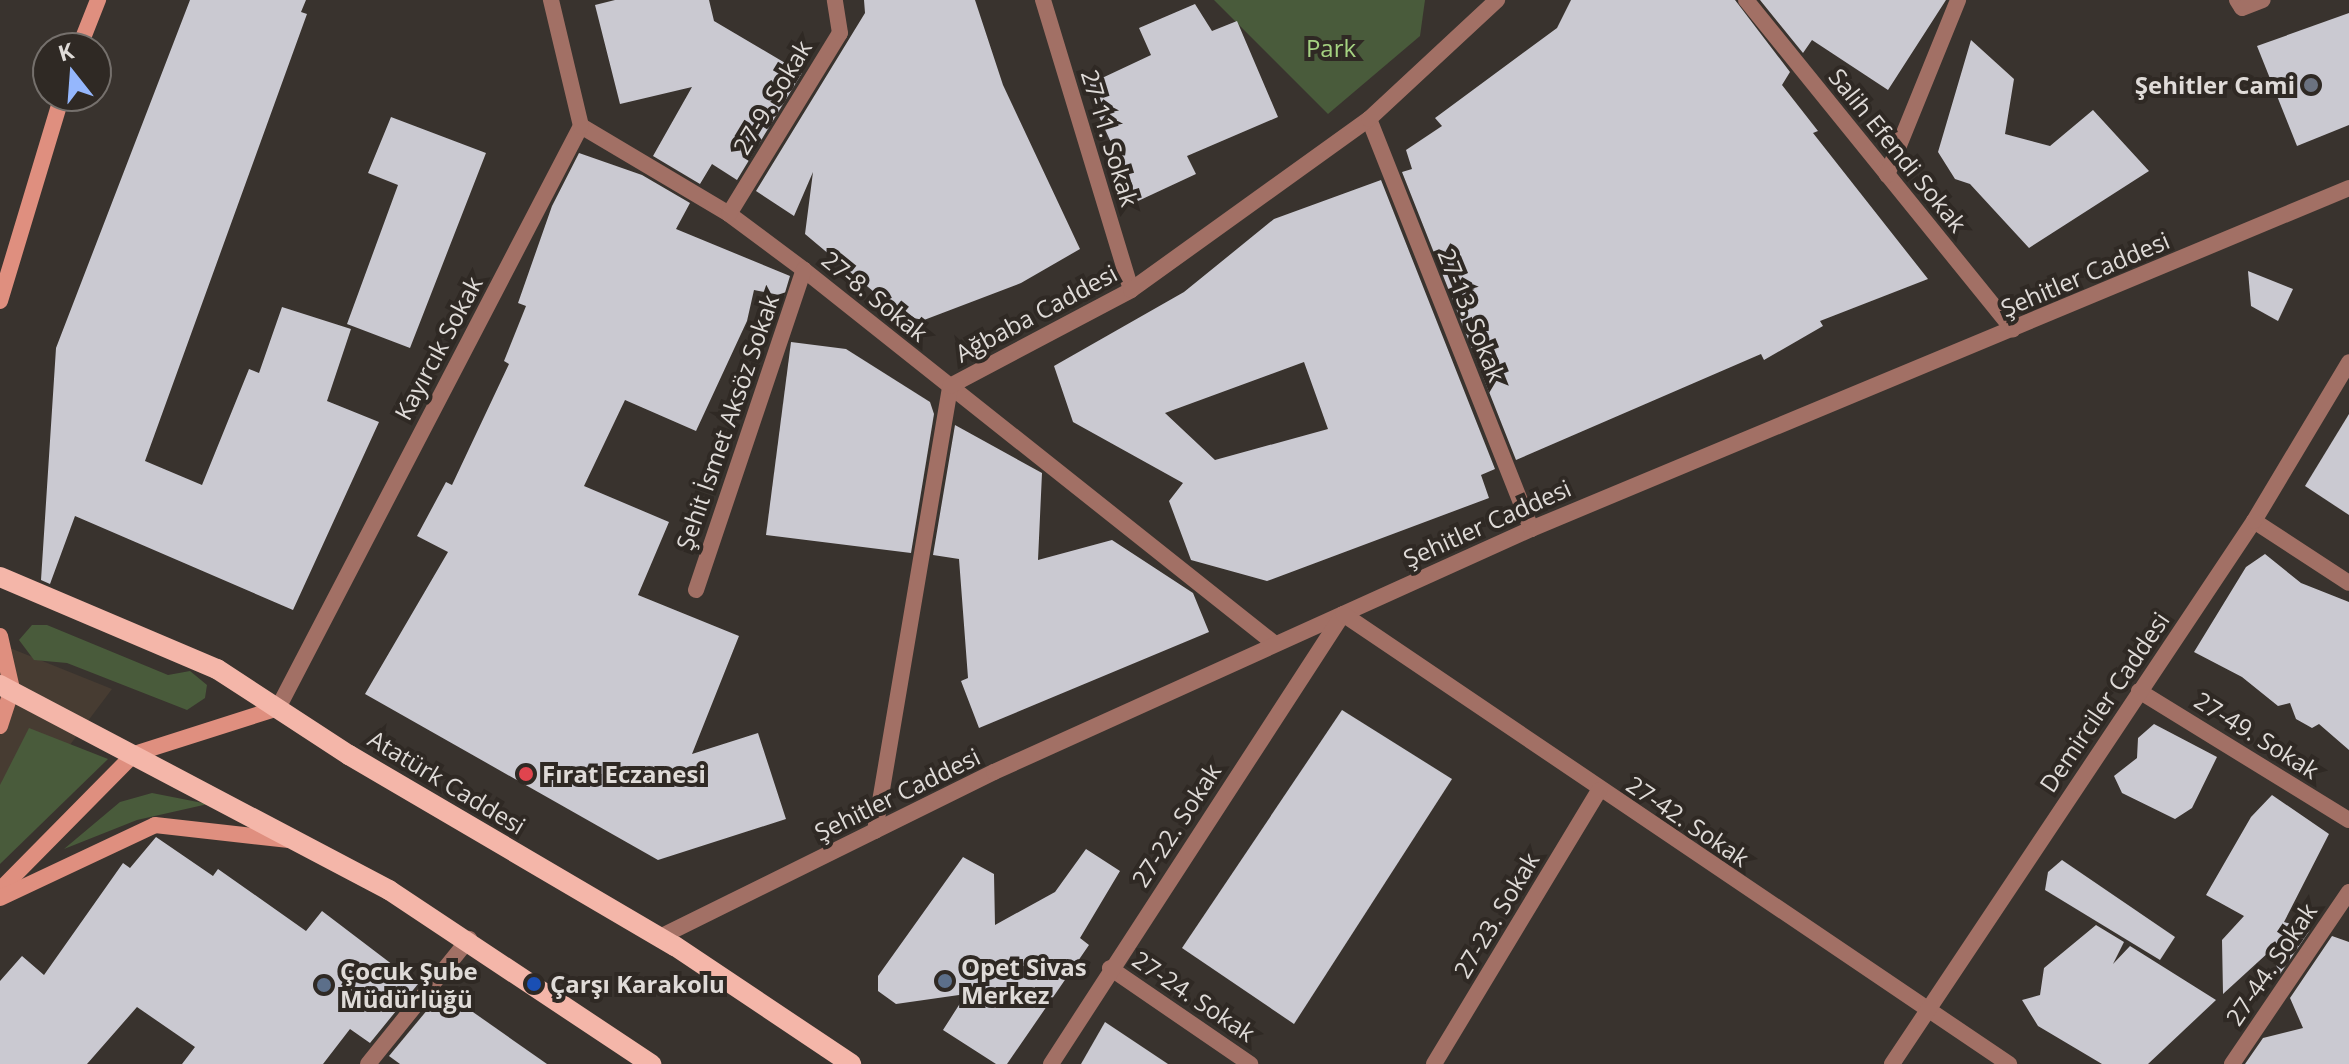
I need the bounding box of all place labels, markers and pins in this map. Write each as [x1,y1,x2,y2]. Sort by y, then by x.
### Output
place label: Şehitler Cami [2135,71,2295,99]
marker: Şehitler Cami [2302,76,2320,94]
place label: Fırat Eczanesi [542,760,706,788]
marker: Fırat Eczanesi [517,765,535,783]
place label: Opet Sivas Merkez [961,953,1087,1009]
place label: Çocuk Şube Müdürlüğü [340,957,478,1013]
place label: Çarşı Karakolu [550,970,725,998]
marker: Opet Sivas Merkez [936,972,954,990]
marker: Çarşı Karakolu [525,975,543,993]
marker: Çocuk Şube Müdürlüğü [315,976,333,994]

